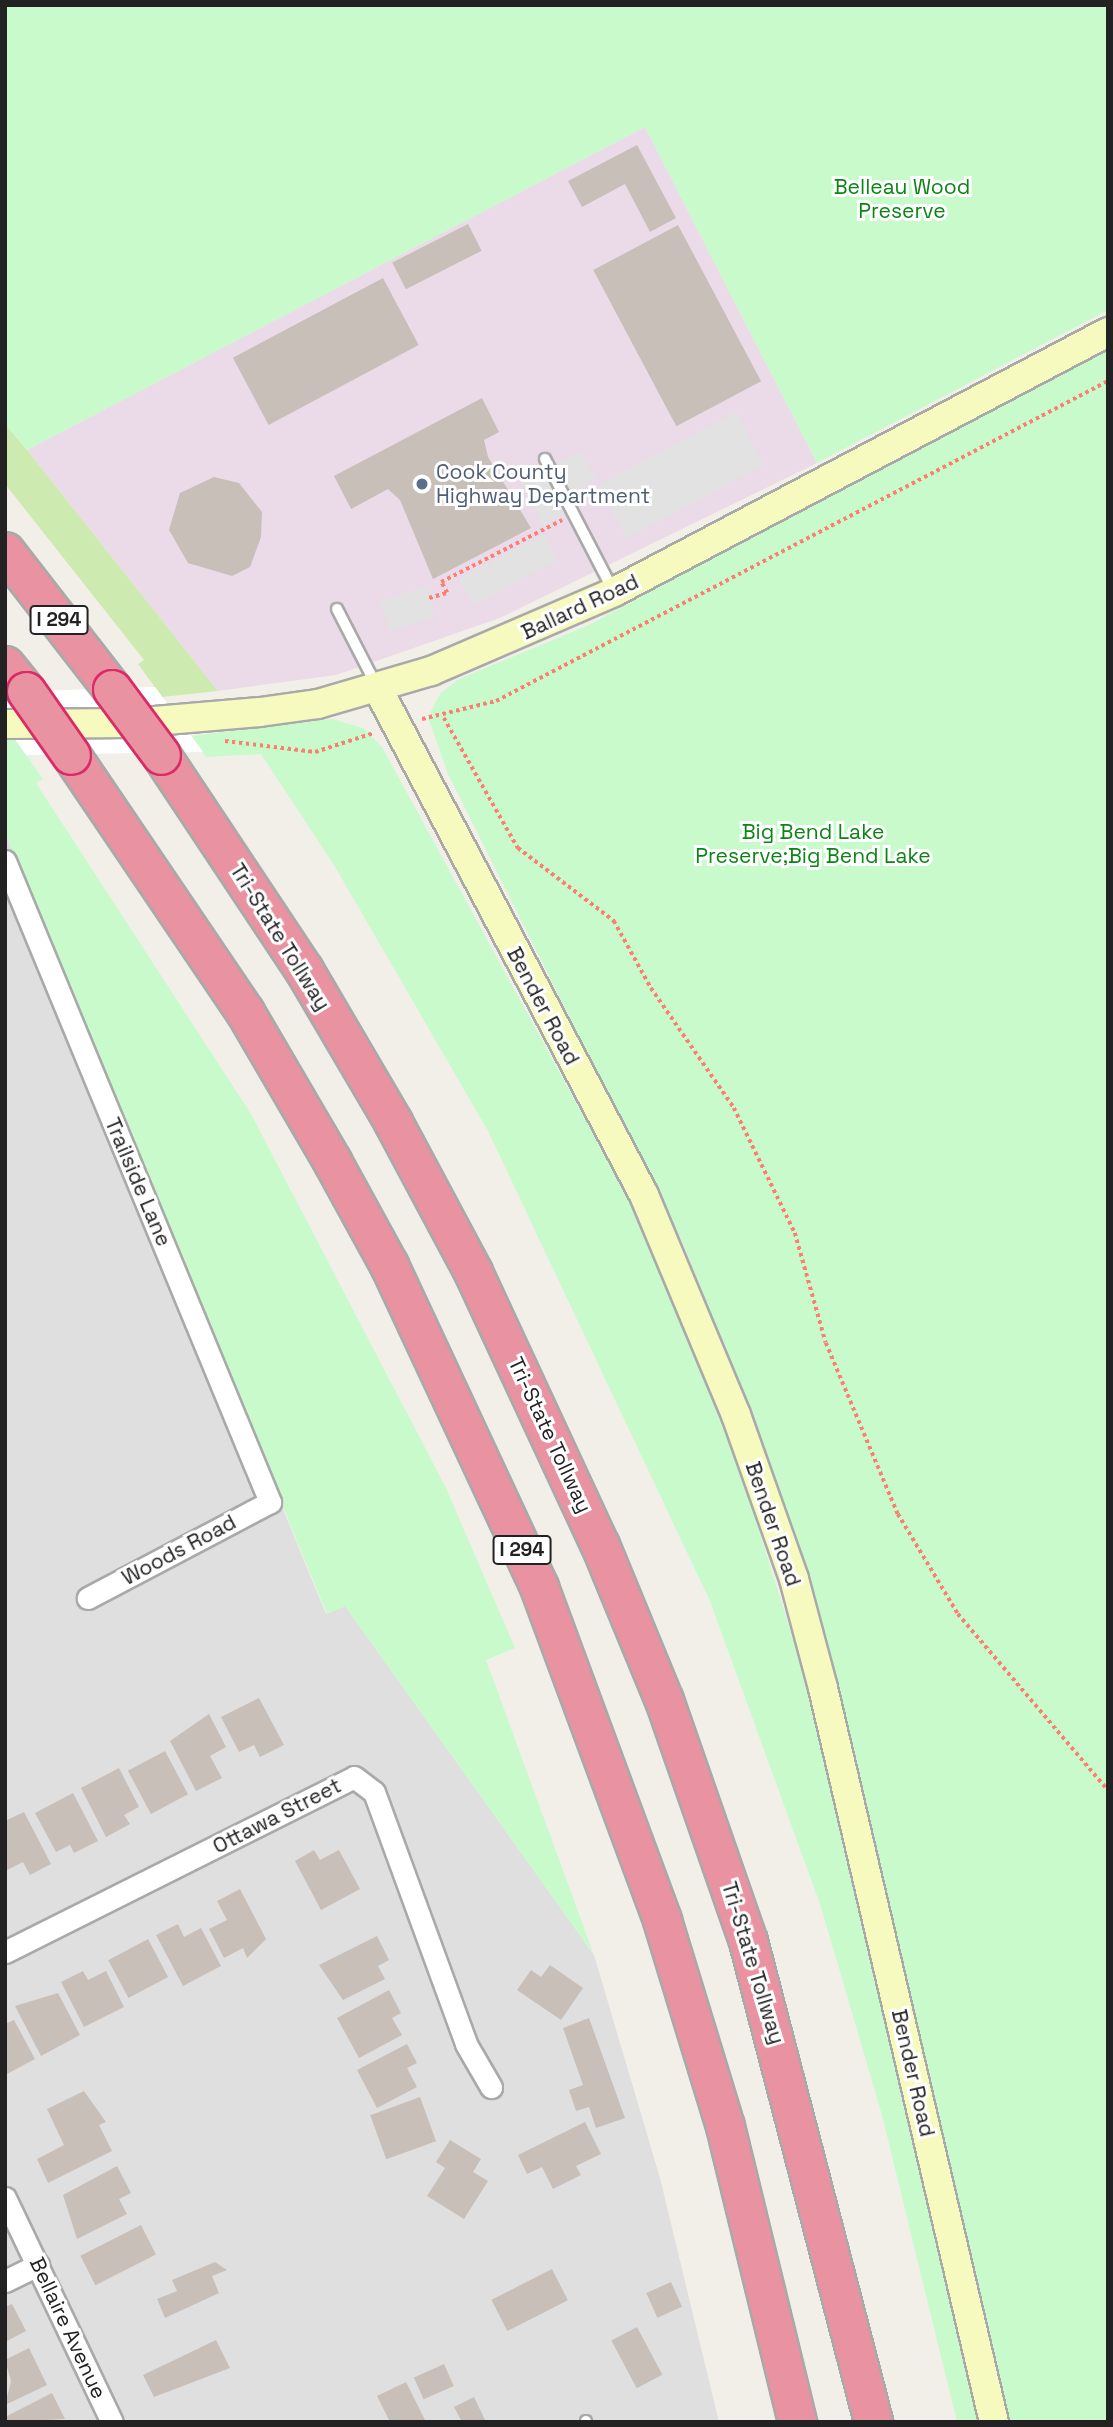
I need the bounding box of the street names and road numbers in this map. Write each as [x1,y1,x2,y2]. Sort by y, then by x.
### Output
street label: Ballard Road [517,569,643,645]
road number: I 294 [29,604,89,636]
street label: Tri-State Tollway [224,859,336,1015]
street label: Bender Road [501,943,585,1069]
street label: Trailside Lane [100,1114,176,1250]
street label: Tri-State Tollway [503,1353,597,1517]
street label: Bender Road [740,1458,806,1590]
street label: Woods Road [118,1509,240,1591]
road number: I 294 [492,1534,552,1566]
street label: Ottawa Street [209,1773,345,1859]
street label: Tri-State Tollway [716,1878,790,2048]
street label: Bender Road [886,2007,940,2139]
street label: Bellaire Avenue [24,2253,112,2403]

